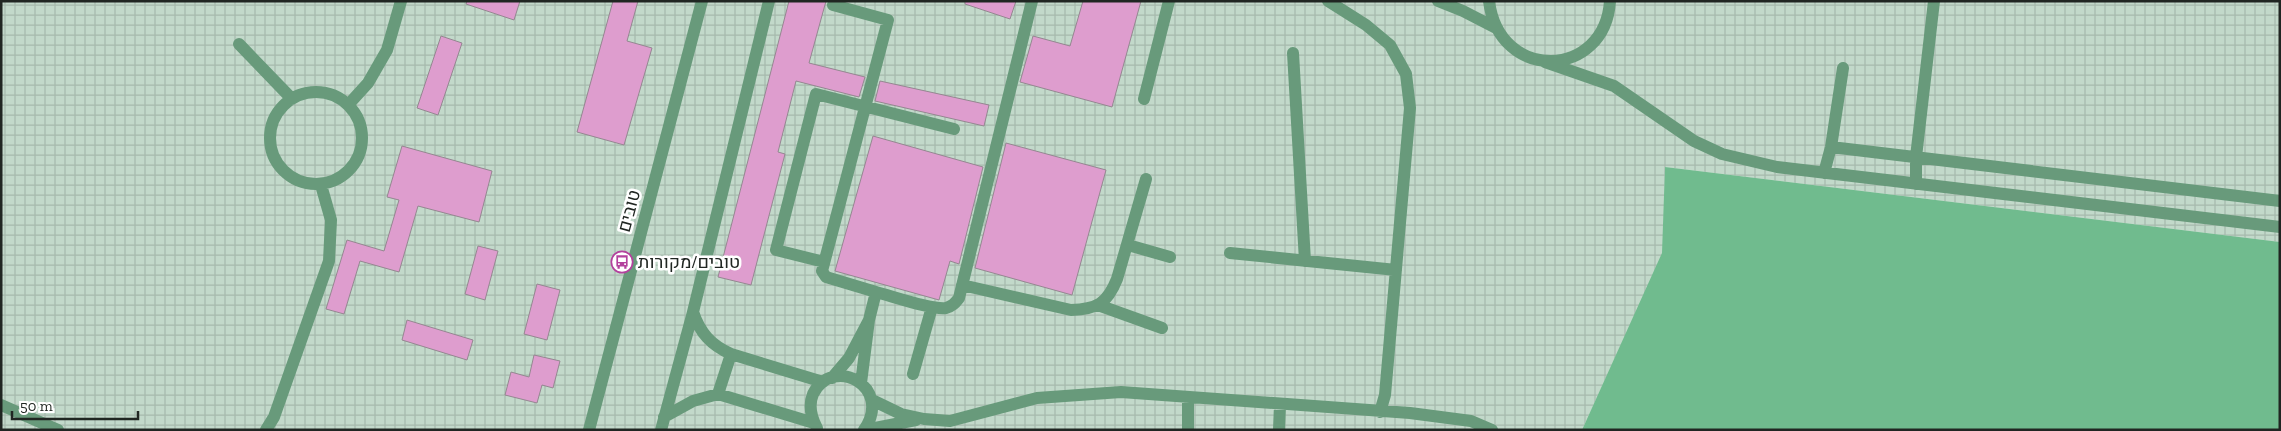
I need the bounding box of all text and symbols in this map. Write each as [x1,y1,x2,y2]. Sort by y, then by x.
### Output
street label: טובים [613,187,645,235]
bus stop icon: טובים/מקורות [610,250,634,274]
place label: טובים/מקורות [638,251,740,273]
scale bar [12,388,139,420]
text: 50 m [20,397,53,415]

